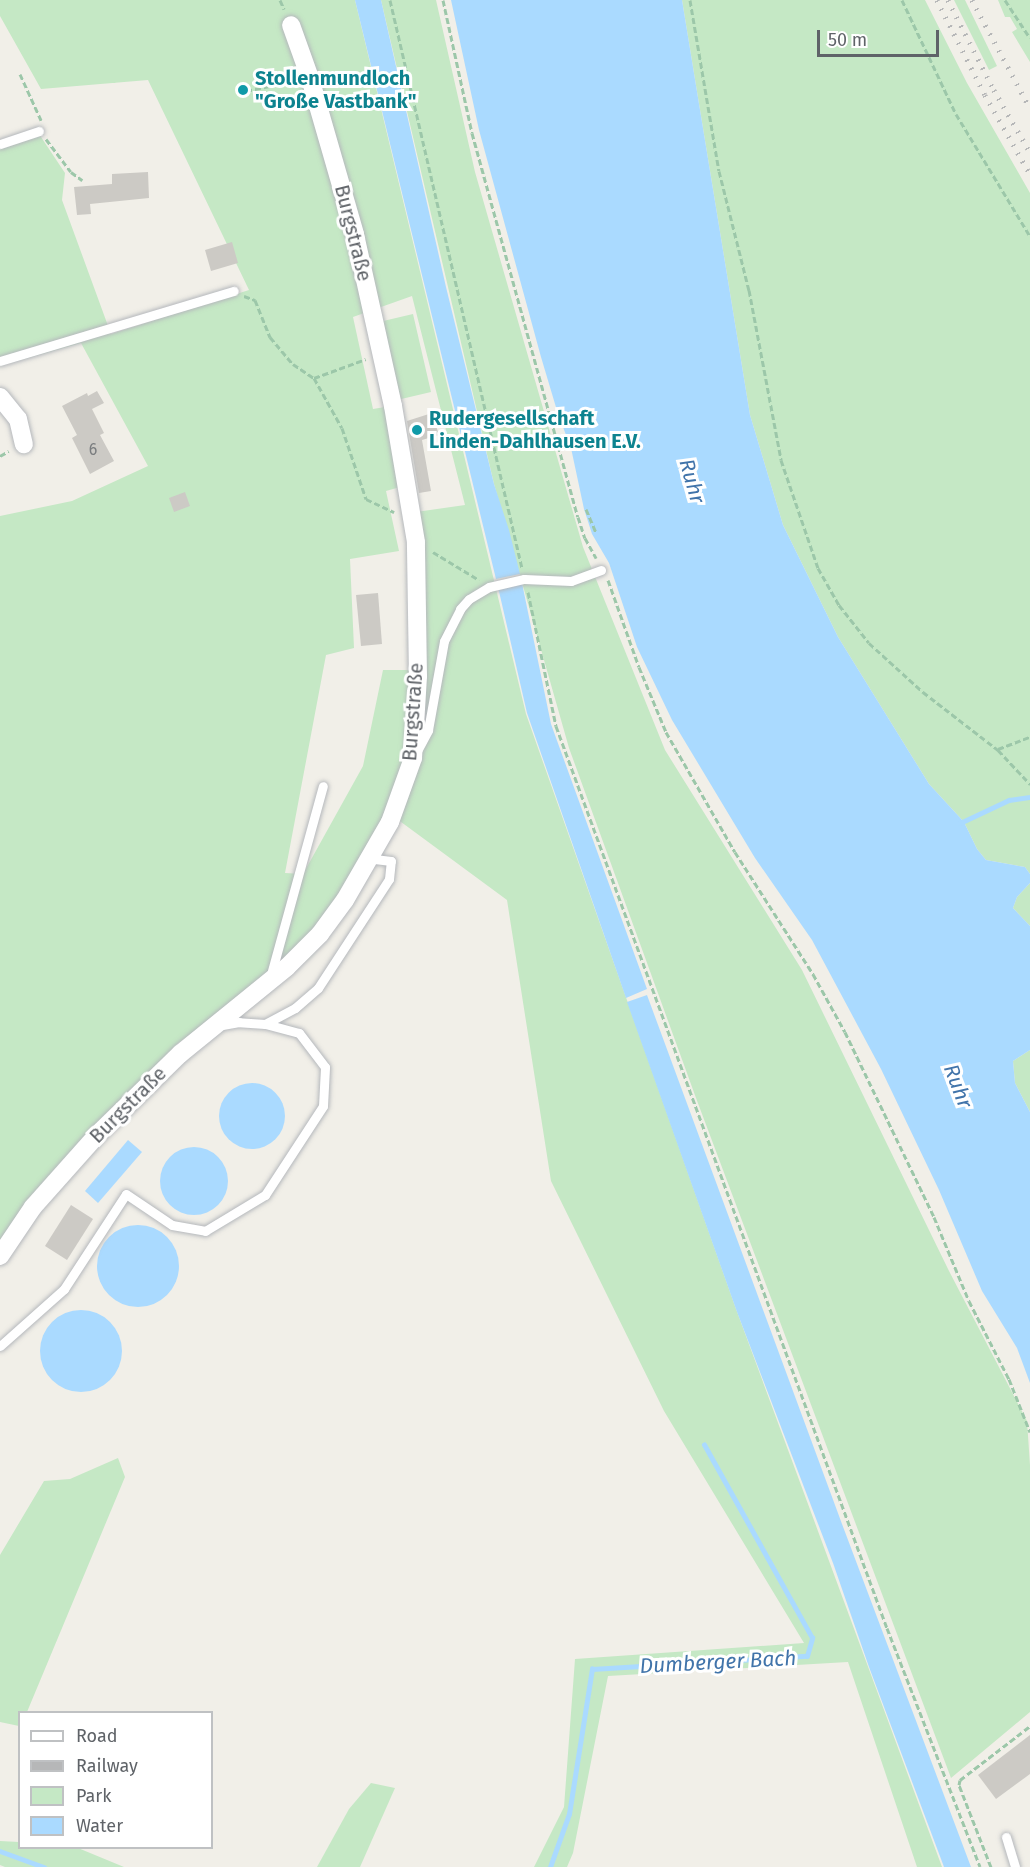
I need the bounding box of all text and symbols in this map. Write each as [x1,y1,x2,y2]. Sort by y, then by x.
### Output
scale bar [820,18,942,56]
text: 50 m [828,29,867,51]
place label: Stollenmundloch "Große Vastbank" [255,66,416,113]
marker: Stollenmundloch "Große Vastbank" [236,83,250,97]
street label: Burgstraße [329,182,377,284]
place label: Rudergesellschaft Linden-Dahlhausen E.V. [429,406,641,453]
marker: Rudergesellschaft Linden-Dahlhausen E.V. [410,423,424,437]
house number: 6 [89,440,97,460]
water label: Ruhr [674,456,710,506]
street label: Burgstraße [398,662,428,762]
water label: Ruhr [938,1061,978,1111]
street label: Burgstraße [85,1062,171,1148]
water label: Dumberger Bach [639,1645,797,1679]
legend [18,1711,213,1849]
text: Road [76,1725,118,1747]
text: Railway [76,1755,138,1777]
text: Park [76,1785,111,1807]
text: Water [76,1815,123,1837]

